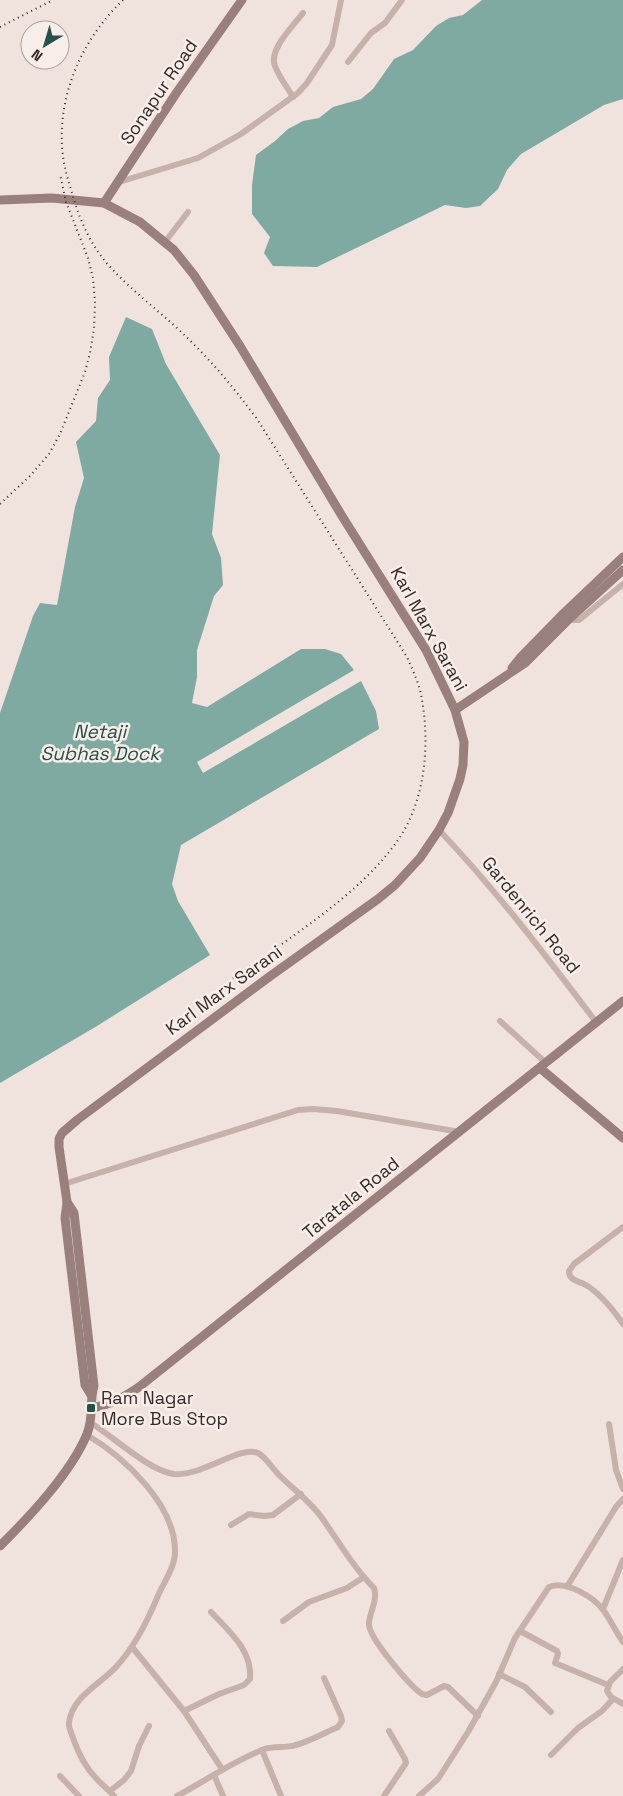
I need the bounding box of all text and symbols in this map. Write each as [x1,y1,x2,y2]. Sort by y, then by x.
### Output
north arrow [20,20,70,70]
street label: Sonapur Road [115,35,202,149]
text: N [28,45,46,65]
street label: Karl Marx Sarani [386,562,473,695]
water label: Netaji Subhas Dock [41,719,162,766]
street label: Gardenrich Road [477,852,586,978]
street label: Karl Marx Sarani [161,939,287,1040]
street label: Taratala Road [298,1152,404,1244]
place label: Ram Nagar More Bus Stop [101,1386,228,1430]
marker: Ram Nagar More Bus Stop [85,1402,97,1414]

